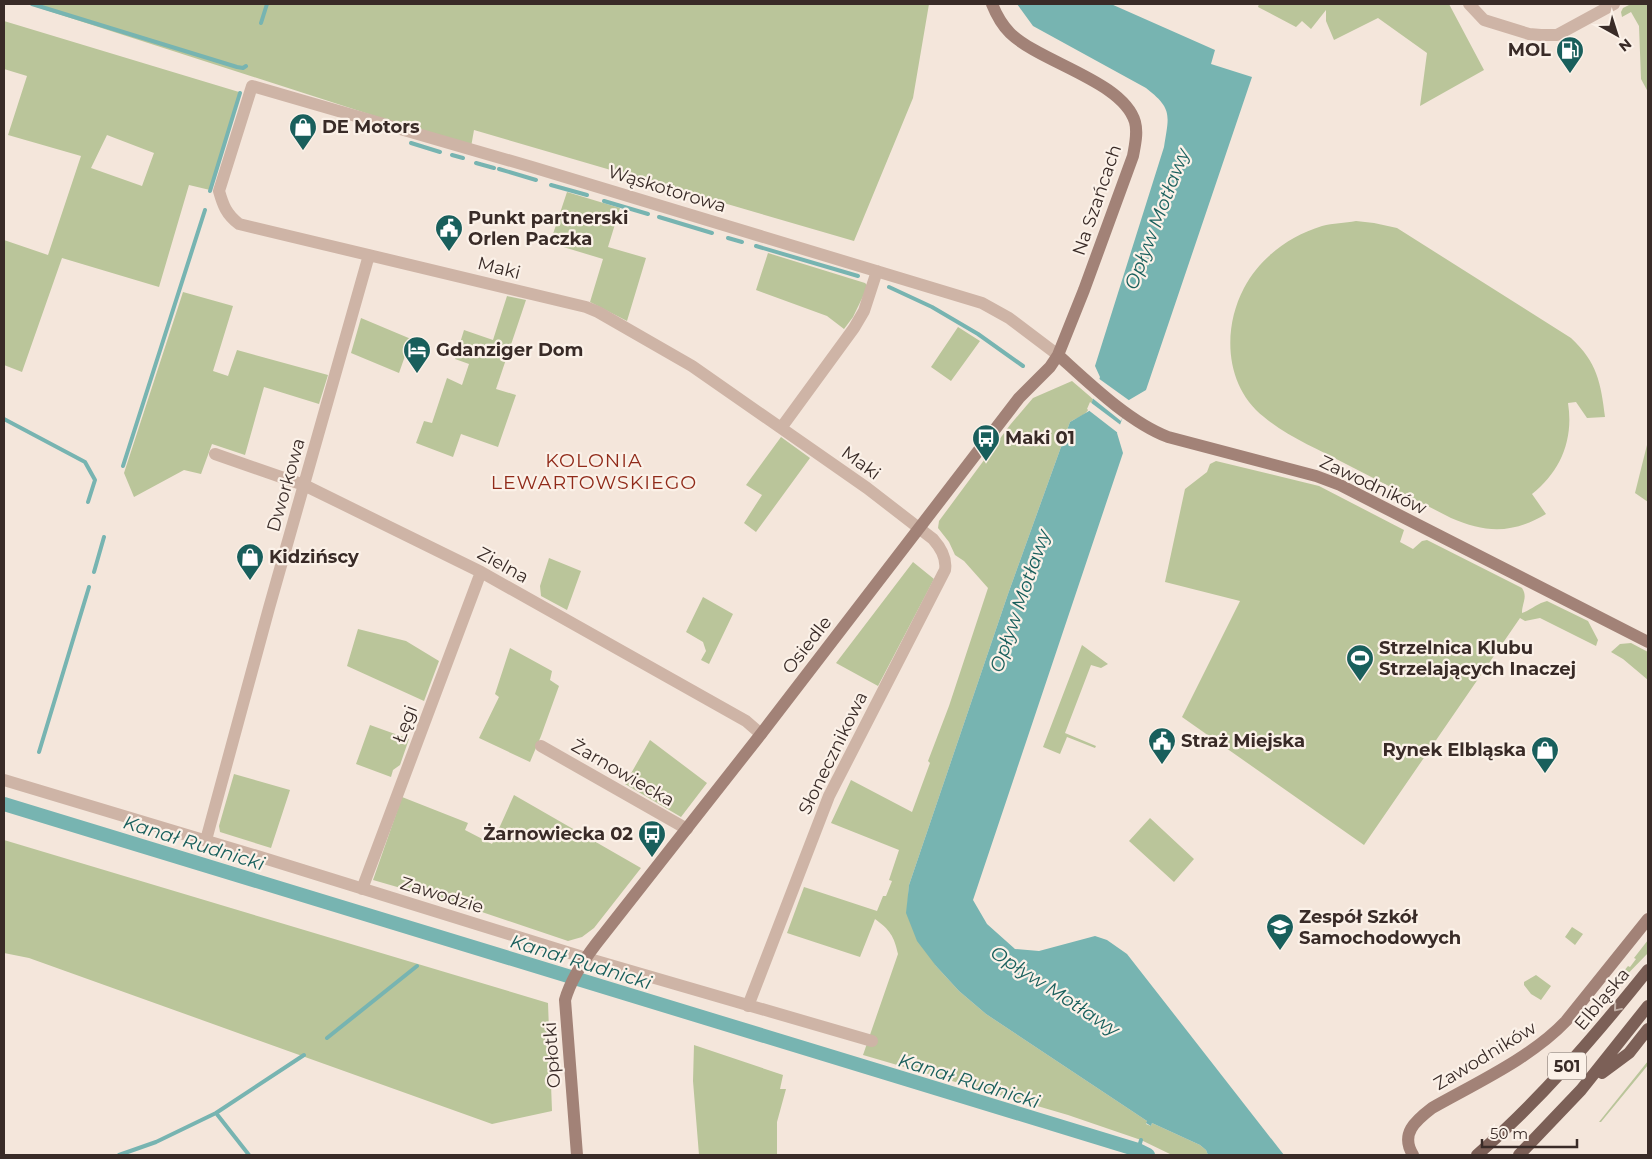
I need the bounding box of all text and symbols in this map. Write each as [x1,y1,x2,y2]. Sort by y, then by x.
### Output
north arrow [1592,10,1642,60]
fuel station icon: MOL [1555,35,1585,74]
text: N [1615,35,1635,56]
place label: MOL [1508,39,1551,61]
shop icon: DE Motors [288,112,318,151]
place label: DE Motors [322,116,420,138]
street label: Na Szańcach [1068,142,1126,258]
water label: Opływ Motławy [1120,144,1195,293]
street label: Wąskotorowa [605,161,729,217]
place label: Punkt partnerski Orlen Paczka [468,207,628,250]
public building icon: Punkt partnerski Orlen Paczka [434,213,464,252]
street label: Maki [475,252,523,284]
hotel icon: Gdanziger Dom [402,335,432,374]
place label: Gdanziger Dom [436,339,583,361]
bus stop icon: Maki 01 [971,423,1001,462]
place label: Maki 01 [1005,427,1075,449]
street label: Dworkowa [262,436,310,534]
street label: Maki [837,441,885,485]
district label: KOLONIA LEWARTOWSKIEGO [491,449,697,494]
street label: Zawodników [1316,451,1430,519]
water label: Opływ Motławy [985,525,1056,675]
shop icon: Kidzińscy [235,542,265,581]
street label: Zielna [474,542,532,588]
place label: Kidzińscy [269,546,359,568]
street label: Osiedle [778,612,837,678]
place label: Strzelnica Klubu Strzelających Inaczej [1379,637,1576,680]
sports icon: Strzelnica Klubu Strzelających Inaczej [1345,643,1375,682]
street label: Słonecznikowa [794,688,872,818]
street label: Łęgi [388,702,422,746]
public building icon: Straż Miejska [1147,726,1177,765]
place label: Straż Miejska [1181,730,1305,752]
street label: Żarnowiecka [568,735,678,811]
shop icon: Rynek Elbląska [1530,735,1560,774]
place label: Rynek Elbląska [1383,739,1526,761]
water label: Kanał Rudnicki [121,811,268,876]
bus stop icon: Żarnowiecka 02 [637,819,667,858]
place label: Żarnowiecka 02 [483,823,633,845]
street label: Zawodzie [398,872,487,918]
place label: Zespół Szkół Samochodowych [1299,906,1461,949]
school or university icon: Zespół Szkół Samochodowych [1265,912,1295,951]
water label: Kanał Rudnicki [508,930,655,995]
water label: Opływ Motławy [986,941,1125,1042]
street label: Elbląska [1570,963,1634,1035]
one-way arrow [1615,1002,1623,1011]
street label: Zawodników [1430,1017,1540,1095]
street label: Opłotki [539,1021,565,1089]
water label: Kanał Rudnicki [896,1049,1043,1114]
road number: 501 [1548,1052,1586,1080]
scale bar [1482,1116,1577,1148]
text: 50 m [1490,1124,1528,1143]

